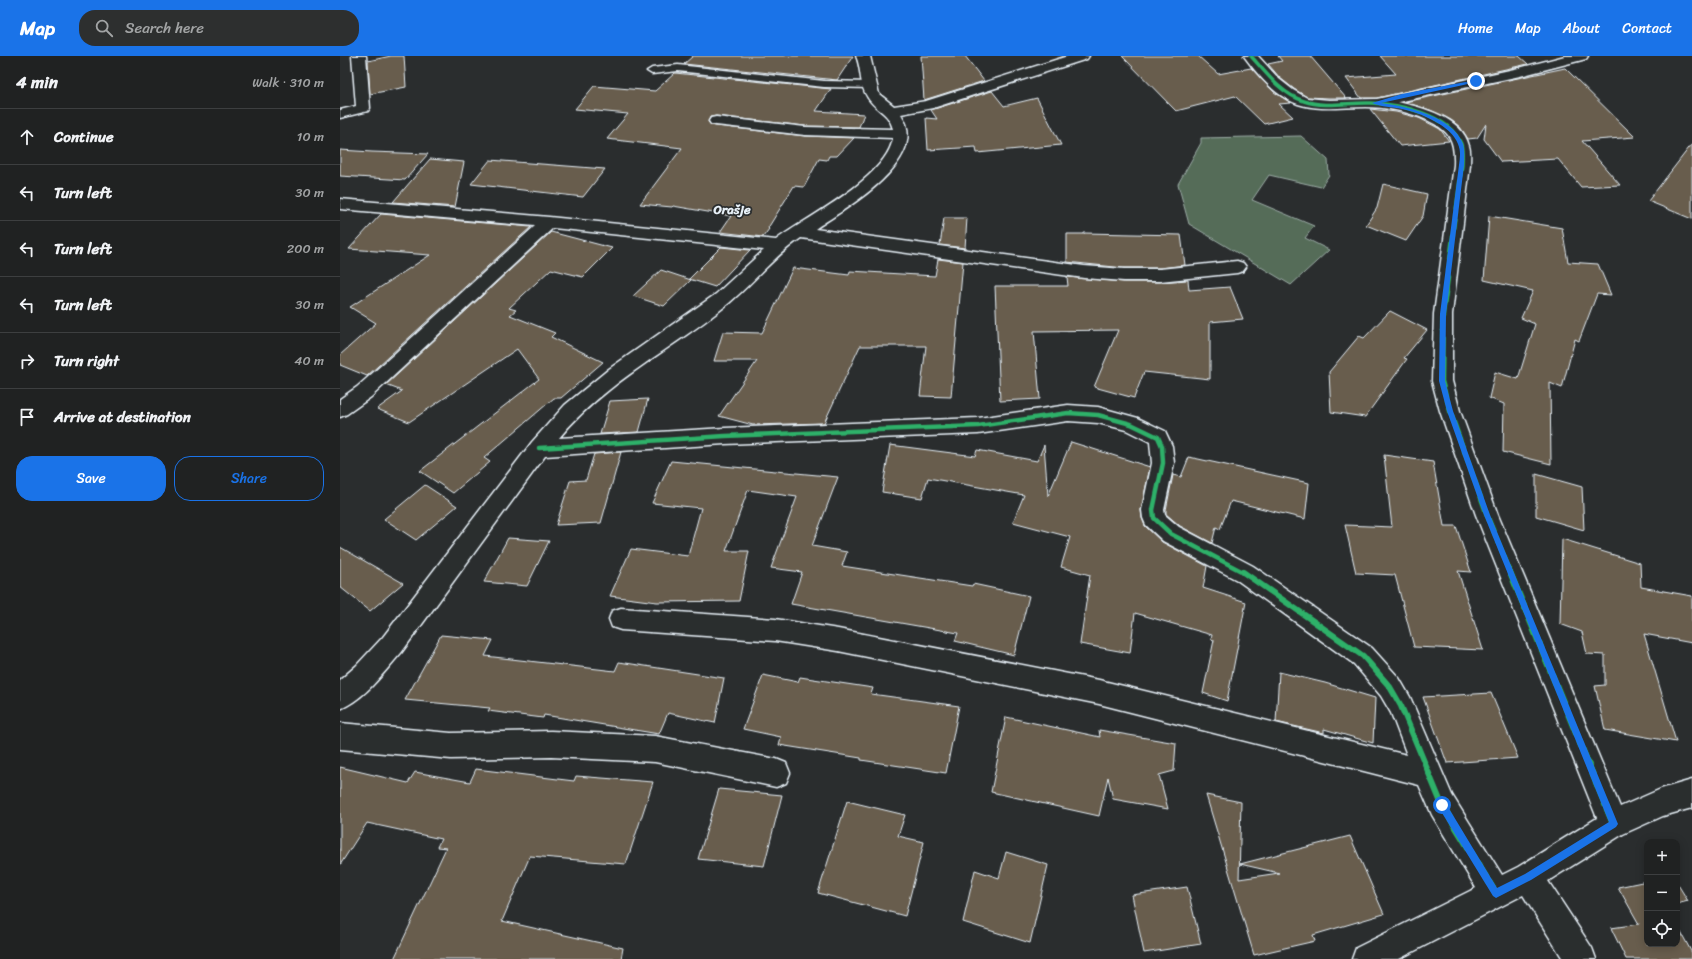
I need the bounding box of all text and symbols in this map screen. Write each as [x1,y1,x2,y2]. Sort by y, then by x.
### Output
search box [79,10,359,46]
text: Map [20,12,55,45]
text: Search here [125,15,204,41]
text: Home [1458,16,1493,41]
text: Map [1515,16,1541,41]
text: About [1563,16,1600,41]
text: Contact [1622,16,1672,41]
icon: search [93,17,115,39]
text: 4 min [16,67,58,97]
text: Walk · 310 m [252,71,324,94]
route end [1467,72,1485,90]
text: Continue [54,124,114,150]
text: 10 m [297,125,324,148]
icon: ahead [16,126,38,148]
text: Turn left [54,180,112,206]
text: 30 m [295,181,324,204]
icon: left [16,182,38,204]
district label: Orašje [712,198,751,221]
text: Turn left [54,236,112,262]
text: 200 m [287,237,324,260]
icon: left [16,238,38,260]
text: Turn left [54,292,112,318]
text: 30 m [295,293,324,316]
icon: left [16,294,38,316]
text: Turn right [54,348,119,374]
text: 40 m [294,349,324,372]
icon: right [16,350,38,372]
text: Arrive at destination [54,404,191,430]
icon: arrive [16,406,38,428]
button: Save [16,456,166,501]
button: Share [174,456,324,501]
route start [1433,796,1451,814]
map controls [1644,839,1680,947]
button: + [1644,839,1680,875]
button: − [1644,875,1680,911]
button: locate [1644,911,1680,947]

